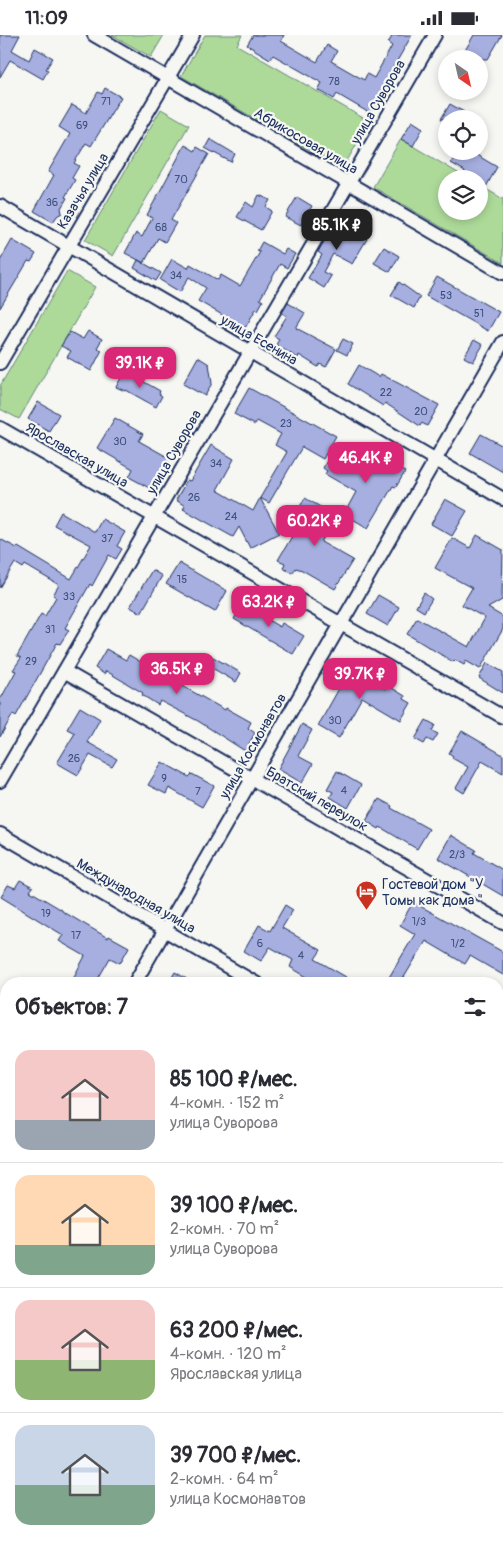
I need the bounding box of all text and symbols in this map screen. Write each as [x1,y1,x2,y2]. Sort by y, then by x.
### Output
text: 11:09 [25,6,68,30]
north arrow [438,50,488,100]
map controls [438,50,488,220]
street label: улица Суворова [347,57,409,148]
house number: 78 [328,75,340,88]
house number: 71 [101,95,111,108]
street label: Абрикосовая улица [251,104,361,178]
button: locate [438,110,488,160]
house number: 69 [76,119,88,132]
street label: Казачья улица [54,150,112,232]
button: layers [438,170,488,220]
house number: 70 [174,173,188,186]
house number: 36 [46,196,58,209]
pin: 85.1K ₽ [291,209,383,251]
text: 85.1K ₽ [312,215,362,235]
house number: 68 [155,221,167,234]
house number: 34 [170,269,183,282]
house number: 53 [440,289,452,302]
house number: 51 [474,307,484,320]
street label: улица Есенина [217,311,300,369]
pin: 39.1K ₽ [94,347,186,389]
text: 39.1K ₽ [115,353,165,373]
house number: 22 [380,386,392,399]
house number: 20 [414,405,428,418]
street label: улица Суворова [143,407,205,498]
house number: 23 [280,417,292,430]
street label: Ярославская улица [23,419,131,491]
house number: 30 [113,435,127,448]
pin: 46.4K ₽ [320,441,412,484]
text: 46.4K ₽ [339,448,393,468]
house number: 34 [210,457,223,470]
house number: 26 [188,491,200,504]
pin: 60.2K ₽ [269,505,361,547]
house number: 24 [225,510,238,523]
text: 60.2K ₽ [287,511,343,531]
house number: 37 [101,532,113,545]
house number: 15 [177,573,187,586]
pin: 63.2K ₽ [223,585,315,628]
house number: 33 [63,590,75,603]
text: 63.2K ₽ [242,592,296,612]
house number: 31 [45,623,55,636]
pin: 36.5K ₽ [131,653,223,695]
house number: 29 [25,655,37,668]
pin: 39.7K ₽ [314,657,406,700]
text: 36.5K ₽ [150,659,204,679]
text: 39.7K ₽ [334,664,386,684]
street label: улица Космонавтов [215,690,290,803]
house number: 30 [328,714,342,727]
house number: 26 [68,752,80,765]
street label: Братский переулок [263,763,371,835]
house number: 9 [161,772,167,785]
house number: 4 [341,784,348,797]
house number: 7 [195,785,201,798]
house number: 2/3 [449,848,465,861]
street label: Международная улица [74,855,198,937]
place label: Гостевой дом "У Томы как дома " [382,876,484,909]
hotel icon: Гостевой дом "У Томы как дома " [354,880,378,911]
house number: 19 [41,907,51,920]
house number: 1/3 [412,915,426,928]
house number: 17 [71,929,81,942]
house number: 6 [257,937,263,950]
house number: 1/2 [451,937,465,950]
house number: 4 [298,949,305,962]
icon: filters [461,993,489,1021]
text: Объектов: 7 [15,994,128,1021]
text: 85 100 ₽/мес. [170,1066,298,1093]
icon: home [55,1070,115,1130]
text: 4-комн. · 152 m² [170,1093,284,1113]
text: улица Суворова [170,1113,278,1133]
text: 39 100 ₽/мес. [170,1192,298,1219]
icon: home [55,1195,115,1255]
text: 2-комн. · 70 m² [170,1219,279,1239]
text: улица Суворова [170,1239,278,1259]
text: 63 200 ₽/мес. [170,1317,303,1344]
icon: home [55,1320,115,1380]
text: 4-комн. · 120 m² [170,1344,286,1364]
text: Ярославская улица [170,1364,302,1384]
text: 39 700 ₽/мес. [170,1442,301,1469]
icon: home [55,1445,115,1505]
text: 2-комн. · 64 m² [170,1469,279,1489]
text: улица Космонавтов [170,1489,306,1509]

